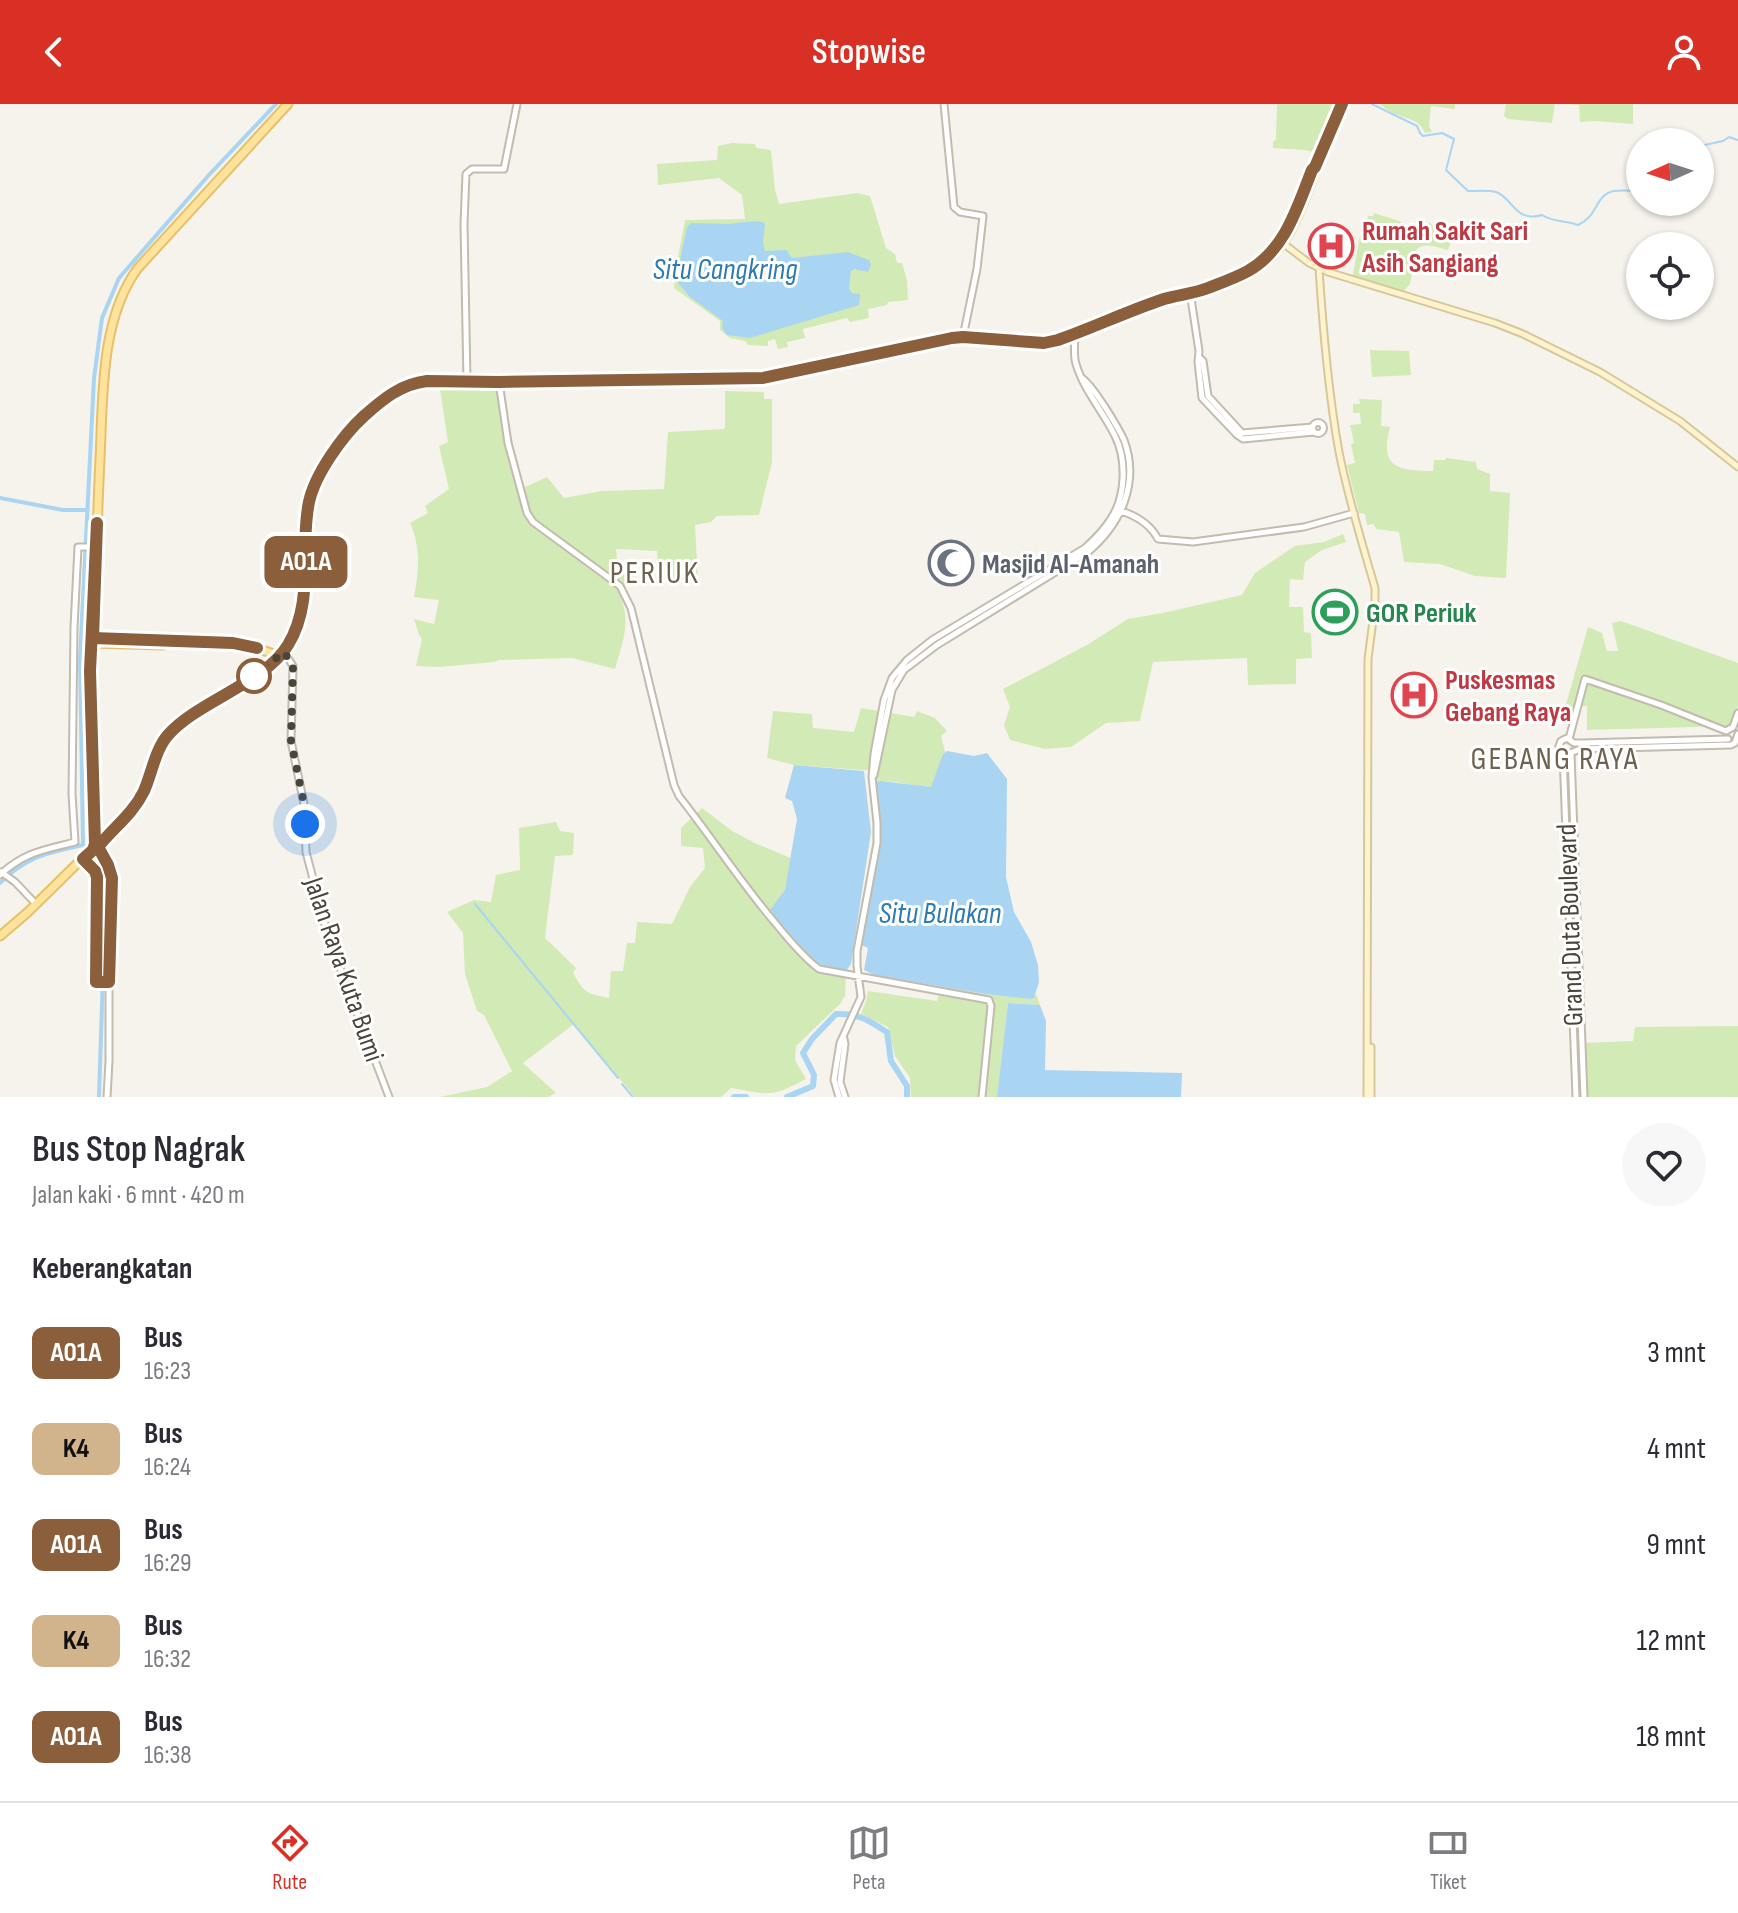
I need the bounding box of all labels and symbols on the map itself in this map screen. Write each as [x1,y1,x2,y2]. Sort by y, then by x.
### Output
north arrow [1626,128,1714,216]
place label: Rumah Sakit Sari Asih Sangiang [1361,215,1528,280]
hospital icon: Rumah Sakit Sari Asih Sangiang [1307,222,1355,270]
water label: Situ Cangkring [653,252,797,288]
line badge: A01A [250,536,362,588]
mosque icon: Masjid Al-Amanah [927,539,975,587]
place label: Masjid Al-Amanah [982,548,1159,581]
district label: PERIUK [610,554,700,593]
sports icon: GOR Periuk [1311,588,1359,636]
place label: GOR Periuk [1366,597,1477,630]
unlabelled marker [237,659,271,693]
place label: Puskesmas Gebang Raya [1445,664,1571,729]
hospital icon: Puskesmas Gebang Raya [1390,671,1438,719]
district label: GEBANG RAYA [1470,740,1640,779]
your location [285,804,325,844]
street label: Grand Duta Boulevard [1550,823,1591,1027]
street label: Jalan Raya Kuta Bumi [296,872,391,1066]
water label: Situ Bulakan [879,896,1001,932]

